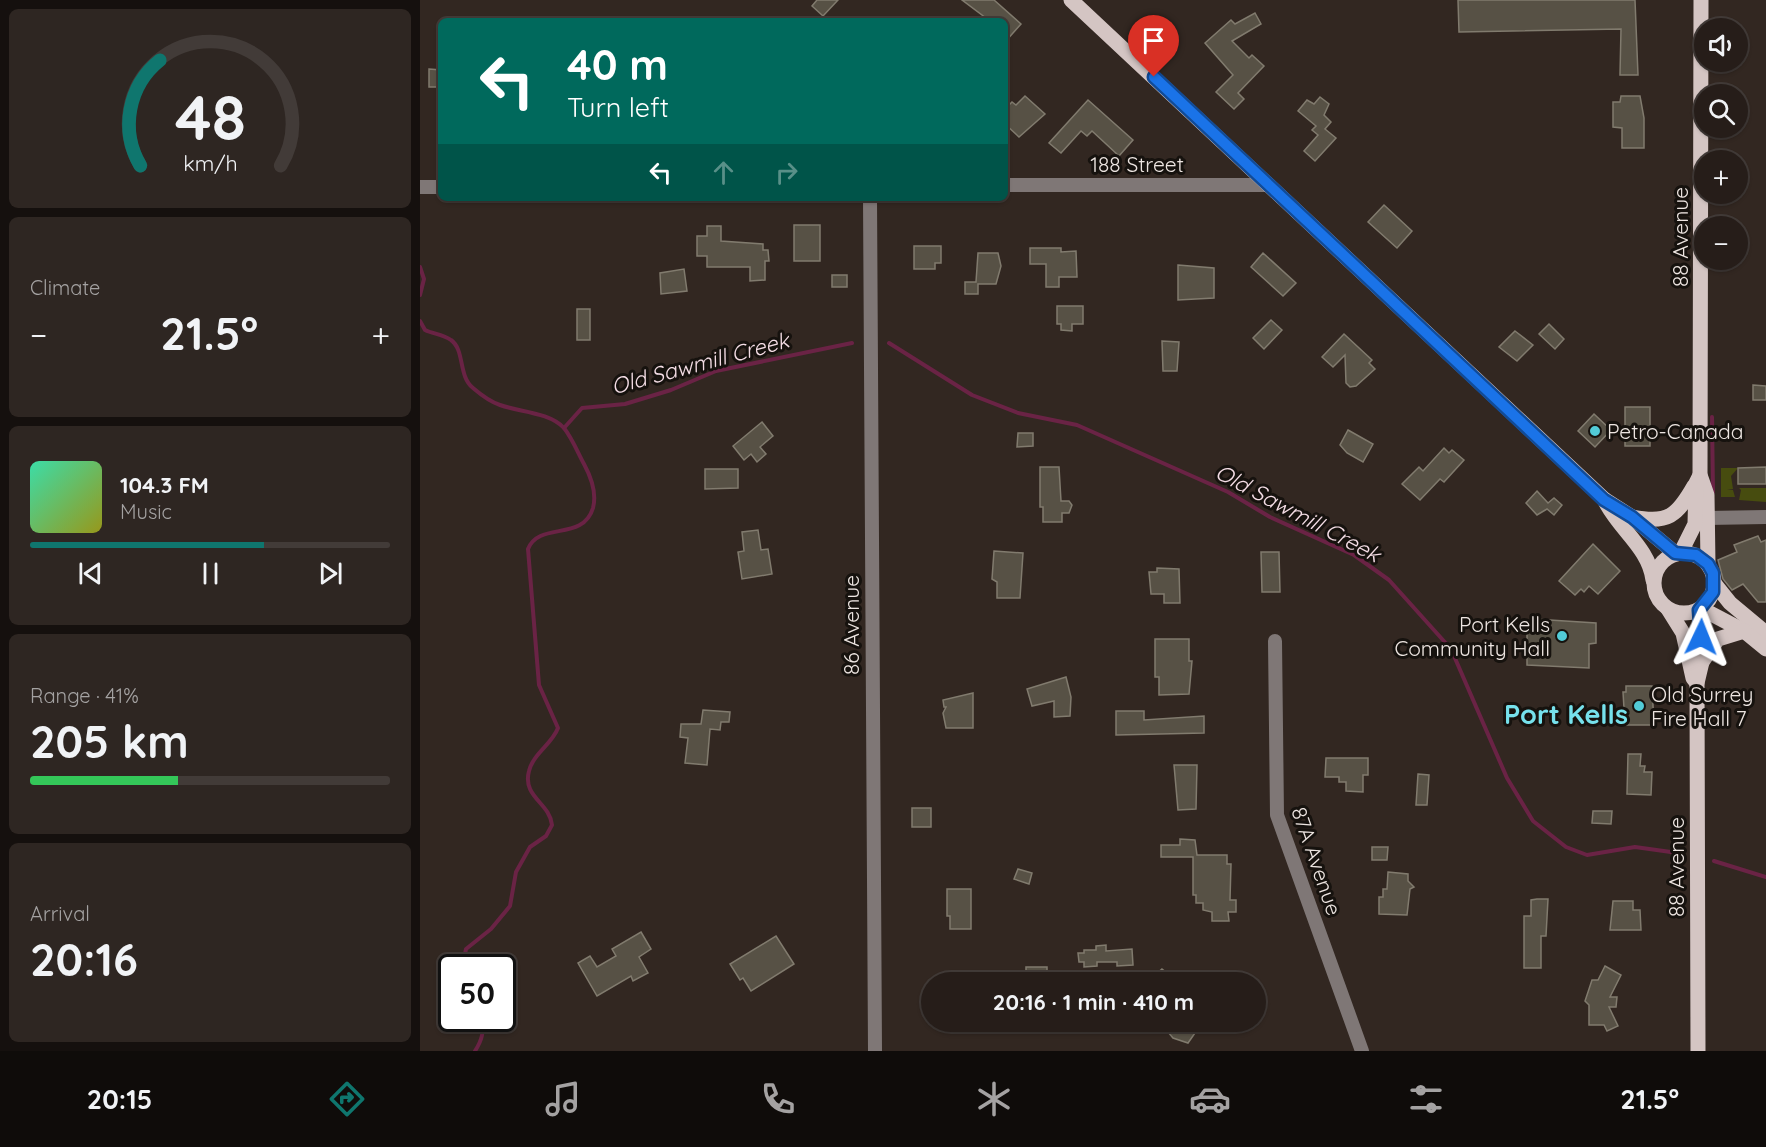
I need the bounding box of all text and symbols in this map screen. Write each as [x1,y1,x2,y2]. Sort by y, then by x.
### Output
pin [1128,15,1179,77]
map controls [1694,18,1748,270]
button: sound [1694,18,1748,72]
icon: arrive [1137,24,1170,57]
text: 40 m [567,38,668,91]
icon: left [468,42,546,120]
text: 48 [175,78,245,156]
button: search [1694,84,1748,138]
text: Turn left [567,90,669,124]
text: km/h [183,150,237,176]
button: + [1694,150,1748,204]
street label: 188 Street [1090,151,1184,177]
icon: left [644,156,677,189]
icon: ahead [707,156,740,189]
icon: right [770,156,803,189]
street label: 88 Avenue [1667,187,1693,287]
button: − [1694,216,1748,270]
text: Climate [30,275,100,300]
text: 21.5° [160,305,258,361]
text: − [30,314,47,355]
text: + [371,314,390,355]
water label: Old Sawmill Creek [608,325,794,400]
place label: Petro-Canada [1607,418,1744,444]
marker: Petro-Canada [1588,424,1602,438]
water label: Old Sawmill Creek [1211,458,1387,569]
text: 104.3 FM [120,471,209,499]
text: Music [120,499,172,524]
icon: previous [74,557,107,590]
icon: pause [194,557,227,590]
icon: next [314,557,347,590]
street label: 86 Avenue [838,575,864,675]
position arrow [1669,605,1733,669]
place label: Port Kells Community Hall [1394,611,1550,661]
marker: Port Kells Community Hall [1555,629,1569,643]
place label: Old Surrey Fire Hall 7 [1651,681,1753,731]
text: Range · 41% [30,683,139,708]
district label: Port Kells [1504,697,1628,731]
marker: Old Surrey Fire Hall 7 [1632,699,1646,713]
text: 205 km [30,713,189,769]
street label: 87A Avenue [1286,804,1348,918]
street label: 88 Avenue [1663,817,1689,917]
text: Arrival [30,901,90,926]
text: 20:16 [30,931,138,987]
speed limit sign: 50 [438,954,516,1032]
text: 20:16 · 1 min · 410 m [993,988,1194,1016]
icon: directions [326,1078,368,1120]
icon: music [542,1078,584,1120]
icon: phone [757,1078,799,1120]
icon: climate [973,1078,1015,1120]
icon: car [1189,1078,1231,1120]
icon: filters [1405,1078,1447,1120]
text: 20:15 [87,1082,152,1116]
text: 21.5° [1620,1082,1679,1116]

